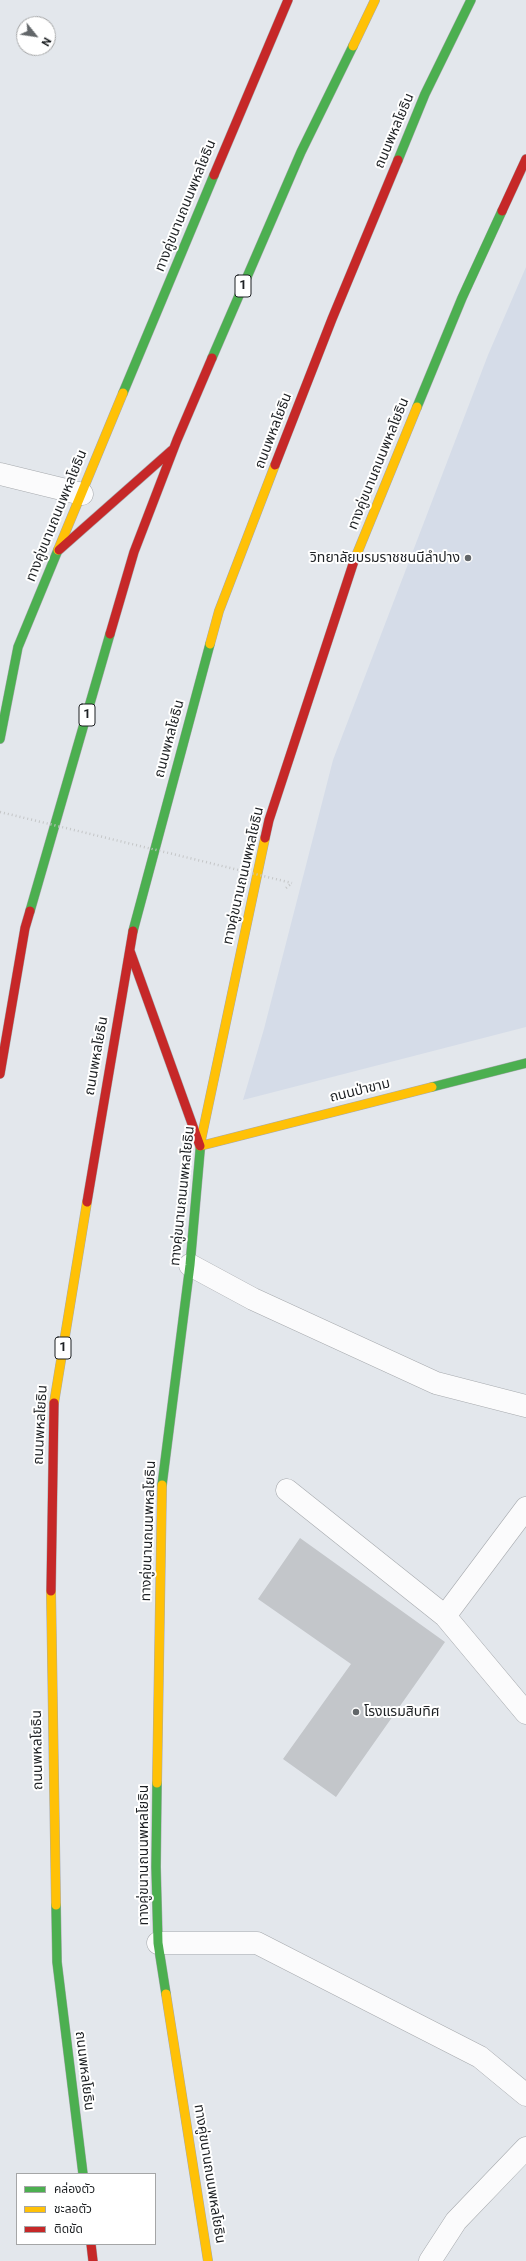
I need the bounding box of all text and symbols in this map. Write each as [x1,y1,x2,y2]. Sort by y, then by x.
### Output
north arrow [16,16,56,56]
text: N [38,35,54,48]
street label: ถนนพหลโยธิน [372,91,418,171]
street label: ทางคู่ขนานถนนพหลโยธิน [152,138,220,274]
road number: 1 [235,275,251,297]
street label: ถนนพหลโยธิน [252,391,296,471]
street label: ทางคู่ขนานถนนพหลโยธิน [345,396,413,532]
street label: ทางคู่ขนานถนนพหลโยธิน [23,448,91,584]
place label: วิทยาลัยบรมราชชนนีลำปาง [310,550,460,566]
marker: วิทยาลัยบรมราชชนนีลำปาง [463,553,473,563]
street label: ถนนพหลโยธิน [152,698,188,780]
road number: 1 [79,704,95,726]
street label: ทางคู่ขนานถนนพหลโยธิน [220,806,268,946]
street label: ถนนพหลโยธิน [82,1015,112,1097]
street label: ถนนป่าขาม [328,1075,392,1107]
street label: ทางคู่ขนานถนนพหลโยธิน [167,1125,199,1267]
road number: 1 [55,1337,71,1359]
street label: ถนนพหลโยธิน [31,1385,51,1465]
street label: ทางคู่ขนานถนนพหลโยธิน [138,1460,160,1602]
place label: โรงแรมสิบทิศ [364,1704,440,1720]
marker: โรงแรมสิบทิศ [351,1707,361,1717]
street label: ถนนพหลโยธิน [29,1710,47,1790]
street label: ทางคู่ขนานถนนพหลโยธิน [136,1785,152,1925]
street label: ถนนพหลโยธิน [71,2030,97,2112]
street label: ทางคู่ขนานถนนพหลโยธิน [190,2103,228,2245]
legend [16,2173,156,2245]
text: คล่องตัว [54,2182,95,2196]
text: ชะลอตัว [54,2202,92,2216]
text: ติดขัด [54,2222,83,2236]

